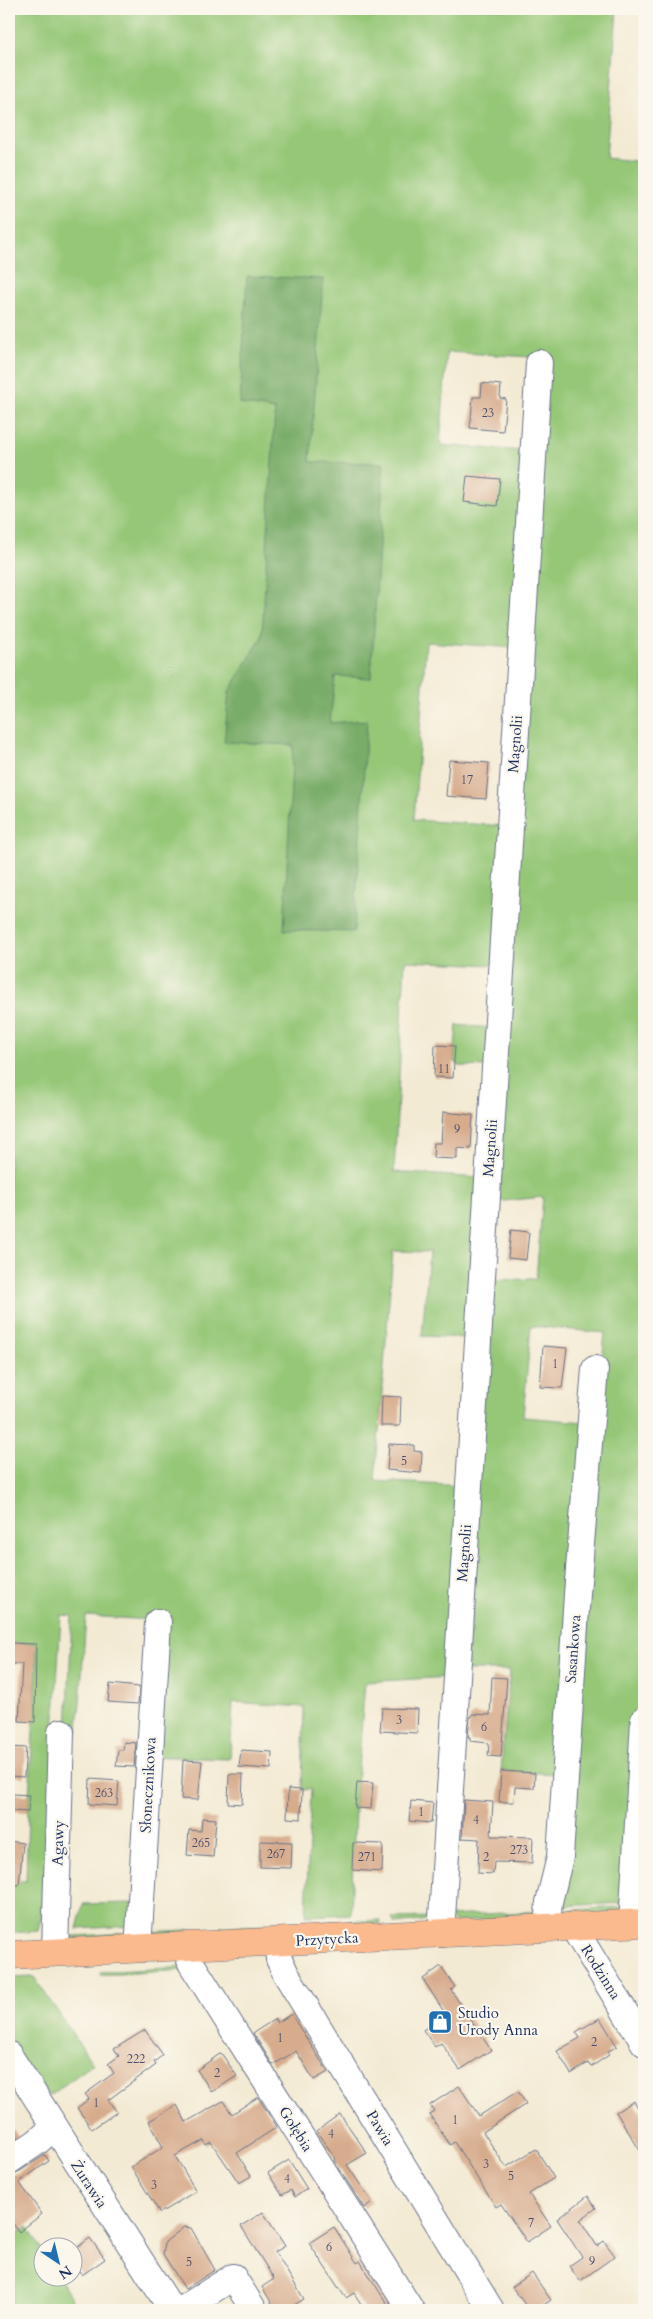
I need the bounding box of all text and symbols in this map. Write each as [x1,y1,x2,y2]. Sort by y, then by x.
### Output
house number: 23 [482,405,494,421]
street label: Magnolii [503,714,527,774]
house number: 17 [461,772,473,788]
house number: 11 [438,1061,450,1077]
street label: Magnolii [478,1118,502,1178]
house number: 9 [454,1121,460,1137]
house number: 1 [552,1356,558,1372]
house number: 5 [401,1453,407,1469]
street label: Magnolii [452,1523,476,1583]
street label: Sasankowa [561,1614,585,1684]
house number: 3 [396,1712,402,1728]
house number: 6 [481,1719,487,1735]
street label: Słonecznikowa [135,1736,161,1833]
house number: 263 [95,1785,113,1801]
house number: 1 [418,1804,424,1820]
house number: 4 [473,1812,479,1828]
street label: Agawy [47,1820,69,1866]
house number: 265 [192,1835,210,1851]
house number: 273 [510,1842,528,1858]
house number: 267 [267,1846,285,1862]
house number: 271 [358,1849,376,1865]
house number: 2 [483,1849,489,1865]
street label: Przytycka [295,1927,359,1951]
street label: Rodzinna [576,1941,626,2004]
place label: Studio Urody Anna [458,2003,538,2040]
shop icon: Studio Urody Anna [427,2009,453,2035]
house number: 1 [277,2030,283,2046]
house number: 2 [591,2034,597,2050]
house number: 222 [127,2051,145,2067]
house number: 2 [214,2065,220,2081]
house number: 1 [93,2095,99,2111]
street label: Gołębia [274,2103,318,2156]
street label: Pawia [362,2107,399,2150]
house number: 1 [452,2112,458,2128]
house number: 4 [328,2126,334,2142]
street label: Żurawia [66,2156,112,2212]
house number: 3 [483,2156,489,2172]
house number: 5 [508,2168,514,2184]
house number: 4 [284,2171,290,2187]
house number: 3 [151,2177,157,2193]
house number: 7 [528,2215,534,2231]
north arrow [32,2236,82,2286]
house number: 6 [326,2239,332,2255]
house number: 9 [589,2253,595,2269]
house number: 5 [186,2254,192,2270]
text: N [55,2261,76,2284]

